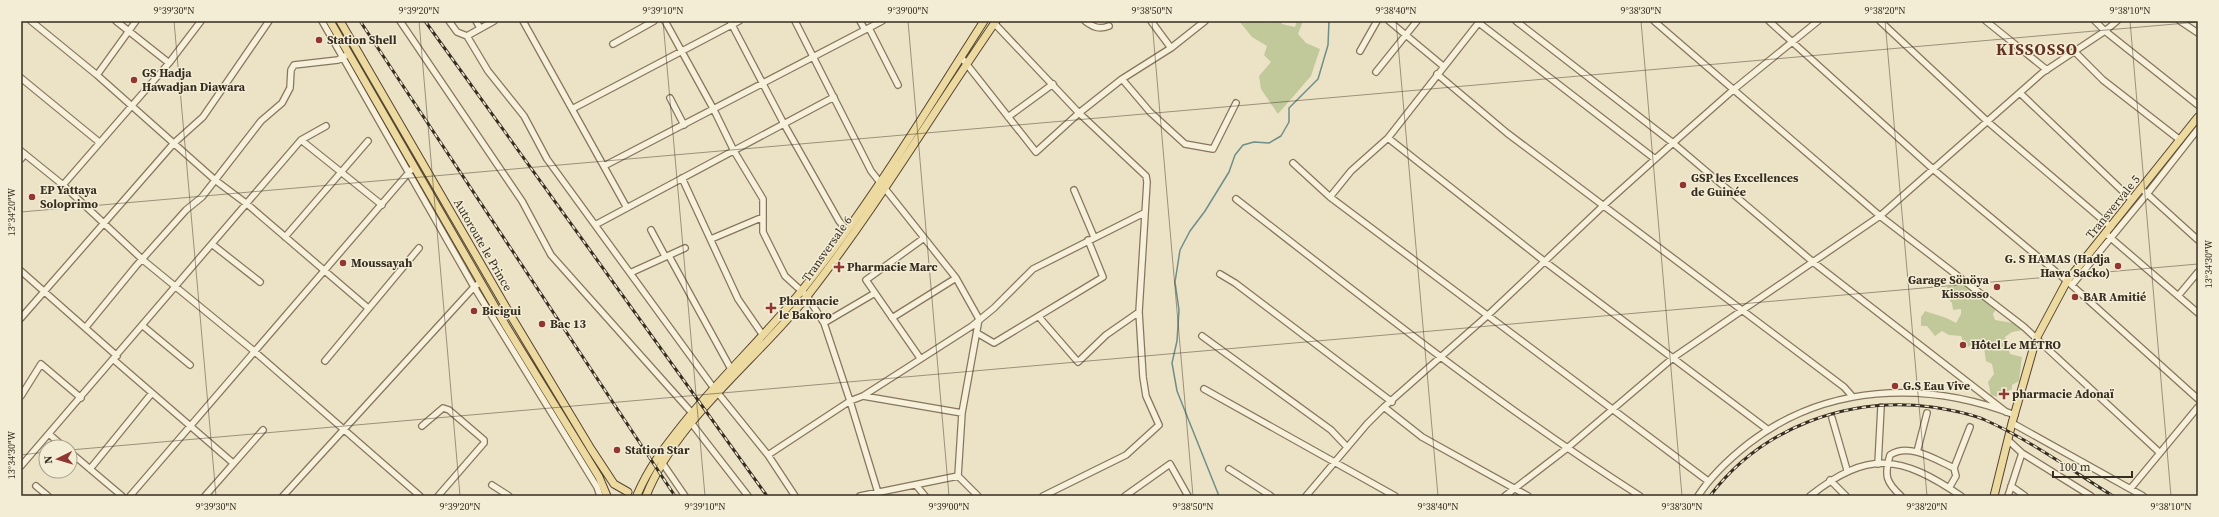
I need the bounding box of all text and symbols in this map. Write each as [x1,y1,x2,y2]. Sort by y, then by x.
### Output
text: 9°39'30"N [153,4,195,17]
text: 9°39'20"N [398,4,440,17]
text: 9°39'10"N [642,4,684,17]
text: 9°39'00"N [887,4,929,17]
text: 9°38'50"N [1131,4,1173,17]
text: 9°38'40"N [1375,4,1417,17]
text: 9°38'30"N [1620,4,1662,17]
text: 9°38'20"N [1864,4,1906,17]
text: 9°38'10"N [2109,4,2151,17]
place label: Station Shell [327,32,397,48]
marker: Station Shell [314,35,324,45]
district label: KISSOSSO [1996,38,2078,60]
place label: GS Hadja Hawadjan Diawara [142,65,246,95]
marker: GS Hadja Hawadjan Diawara [129,75,139,85]
place label: GSP les Excellences de Guinée [1691,170,1799,200]
street label: Transvervale 5 [2082,172,2144,242]
marker: GSP les Excellences de Guinée [1678,180,1688,190]
place label: EP Yattaya Soloprimo [40,182,98,212]
text: 13°34'20"W [5,187,18,236]
marker: EP Yattaya Soloprimo [27,192,37,202]
street label: Autoroute le Prince [450,196,516,294]
street label: Transversale 6 [798,213,856,285]
text: 13°34'30"W [2202,239,2215,288]
place label: G. S HAMAS (Hadja Hawa Sacko) [2005,251,2111,281]
place label: Moussayah [351,255,413,271]
marker: Moussayah [338,258,348,268]
place label: Pharmacie Marc [847,259,938,275]
marker: G. S HAMAS (Hadja Hawa Sacko) [2113,261,2123,271]
marker: Pharmacie Marc [834,262,844,272]
place label: Garage Sönöya Kissosso [1908,272,1990,302]
marker: Garage Sönöya Kissosso [1992,282,2002,292]
place label: BAR Amitié [2083,289,2146,305]
marker: BAR Amitié [2070,292,2080,302]
place label: Pharmacie le Bakoro [779,293,839,323]
place label: Bicigui [482,303,521,319]
marker: Pharmacie le Bakoro [766,303,776,313]
marker: Bicigui [469,306,479,316]
place label: Bac 13 [550,316,586,332]
marker: Bac 13 [537,319,547,329]
place label: Hôtel Le MÉTRO [1971,337,2062,353]
marker: Hôtel Le MÉTRO [1958,340,1968,350]
place label: G.S Eau Vive [1903,378,1970,394]
marker: G.S Eau Vive [1890,381,1900,391]
place label: pharmacie Adonaï [2012,386,2114,402]
marker: pharmacie Adonaï [1999,389,2009,399]
text: 13°34'30"W [5,430,18,479]
north arrow [38,439,78,479]
place label: Station Star [625,442,690,458]
marker: Station Star [612,445,622,455]
scale bar [2053,453,2132,479]
text: N [41,455,56,464]
text: 100 m [2059,459,2091,475]
text: 9°39'30"N [195,500,237,513]
text: 9°39'20"N [439,500,481,513]
text: 9°39'10"N [684,500,726,513]
text: 9°39'00"N [928,500,970,513]
text: 9°38'50"N [1172,500,1214,513]
text: 9°38'40"N [1417,500,1459,513]
text: 9°38'30"N [1661,500,1703,513]
text: 9°38'20"N [1906,500,1948,513]
text: 9°38'10"N [2150,500,2192,513]

